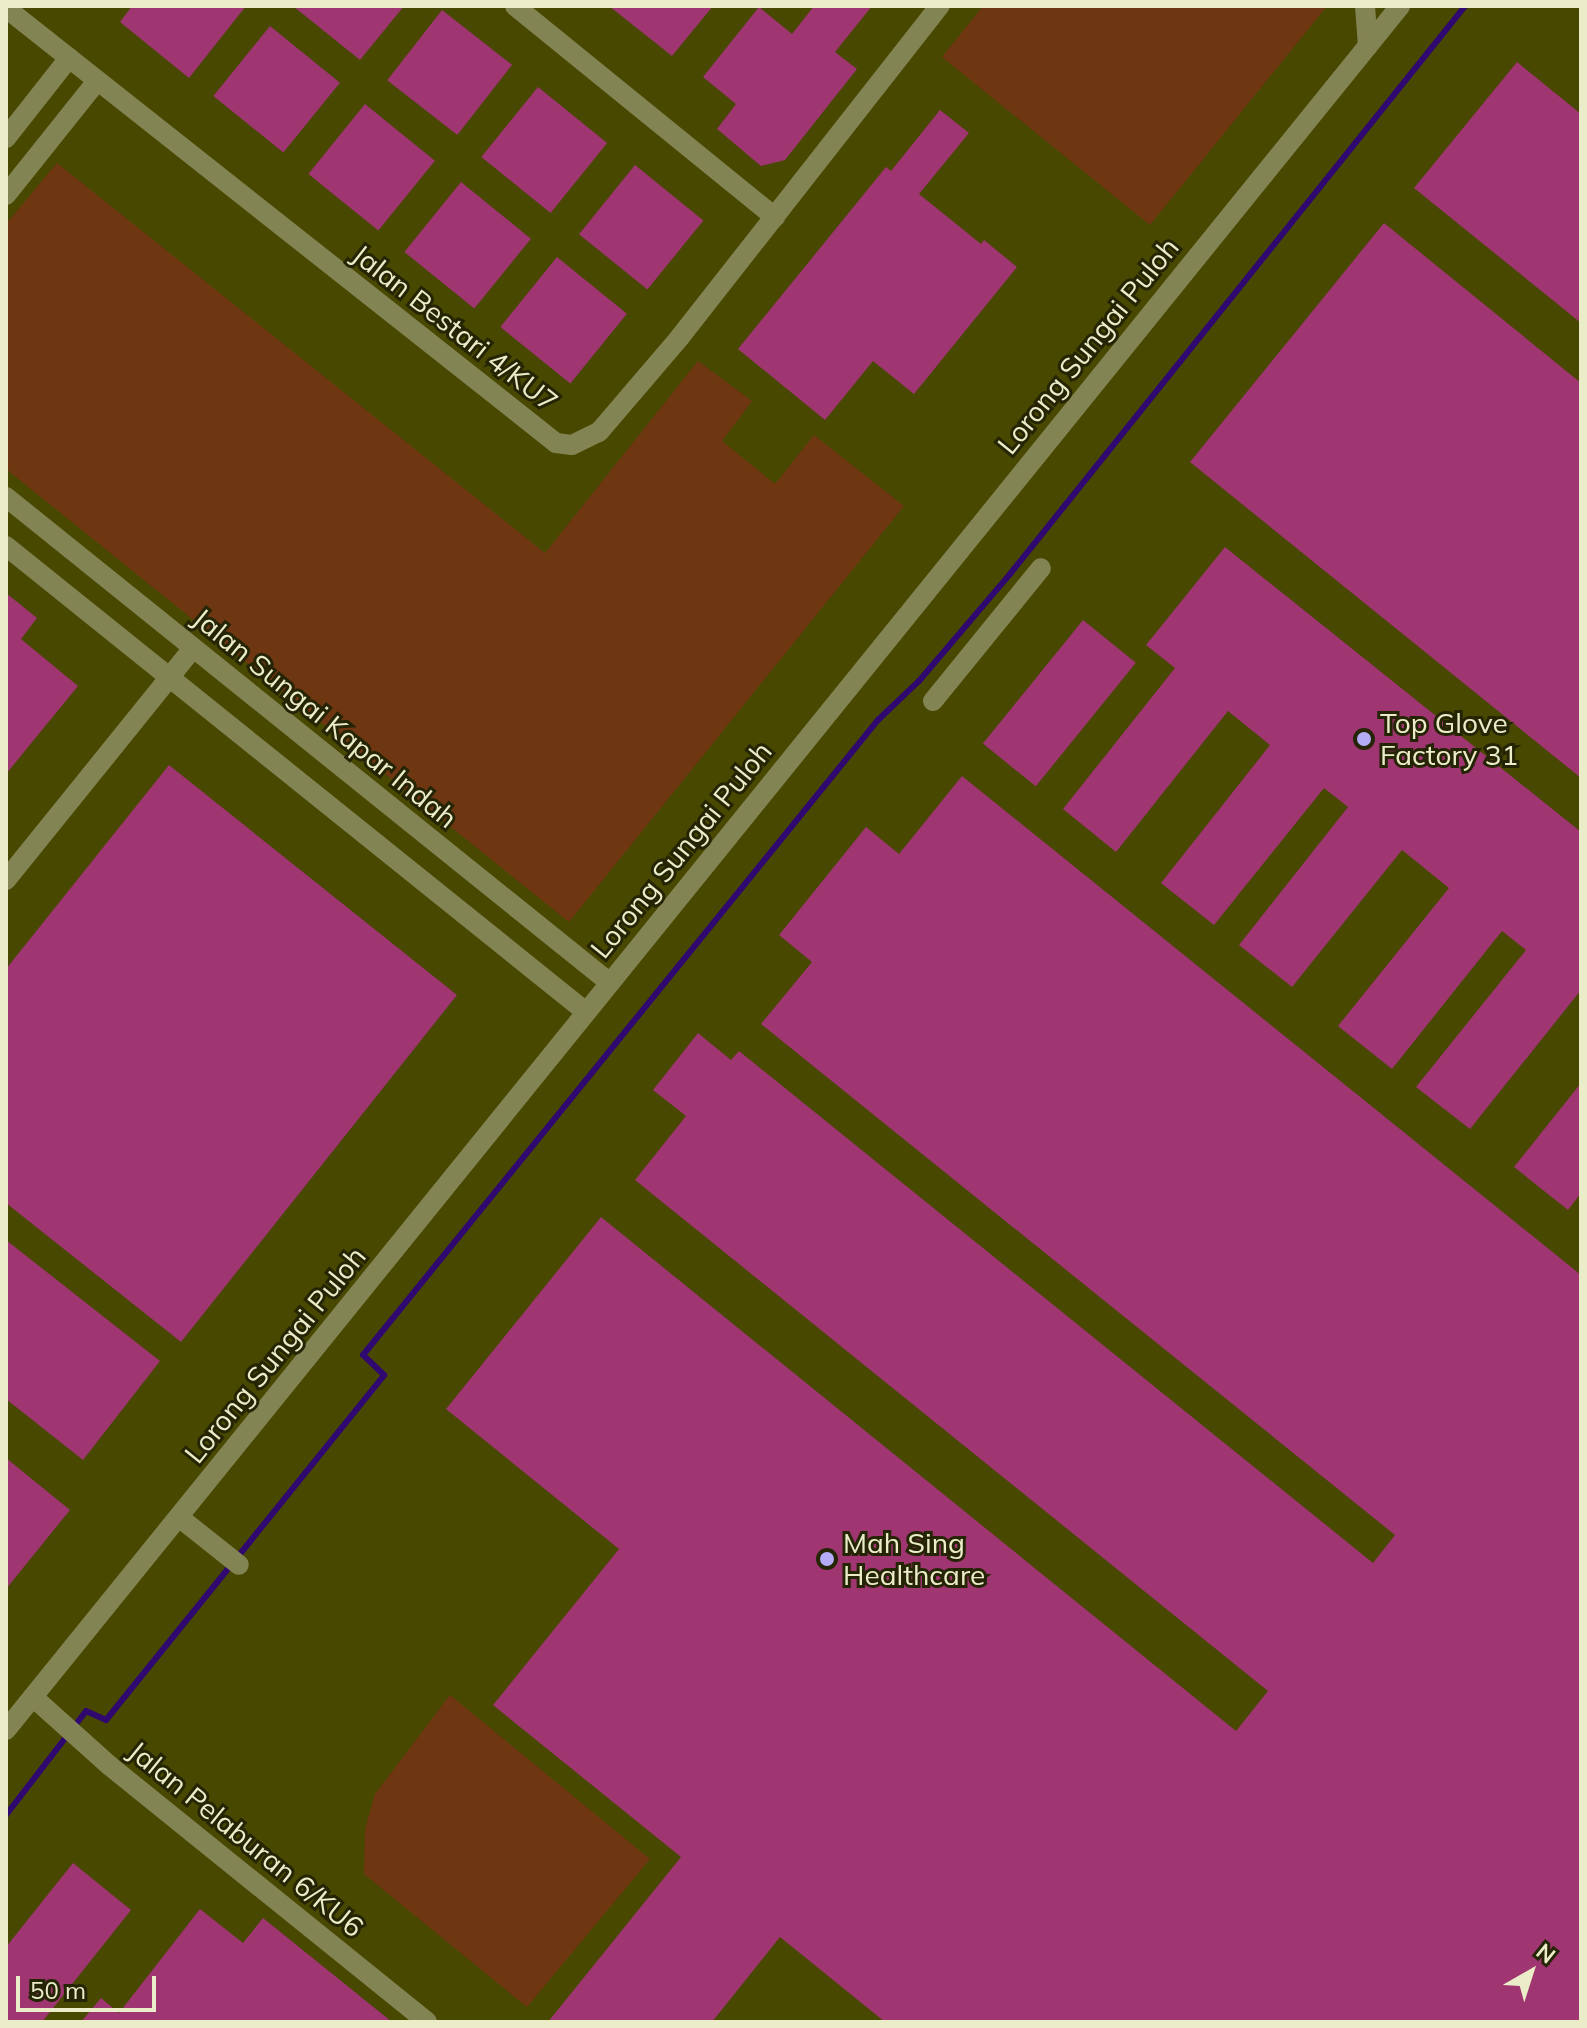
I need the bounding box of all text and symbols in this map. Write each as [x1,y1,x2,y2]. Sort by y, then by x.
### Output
street label: Lorong Sungai Puloh [990,231,1186,461]
street label: Jalan Bestari 4/KU7 [346,237,564,419]
street label: Jalan Sungai Kapar Indah [186,601,464,835]
place label: Top Glove Factory 31 [1380,706,1518,772]
marker: Top Glove Factory 31 [1355,730,1373,748]
street label: Lorong Sungai Puloh [583,735,779,965]
street label: Lorong Sungai Puloh [177,1240,373,1470]
place label: Mah Sing Healthcare [843,1526,985,1592]
marker: Mah Sing Healthcare [818,1550,836,1568]
street label: Jalan Pelaburan 6/KU6 [122,1734,370,1944]
north arrow [1491,1932,1571,2012]
text: N [1531,1937,1561,1969]
scale bar [20,1960,160,2010]
text: 50 m [30,1975,86,2005]

